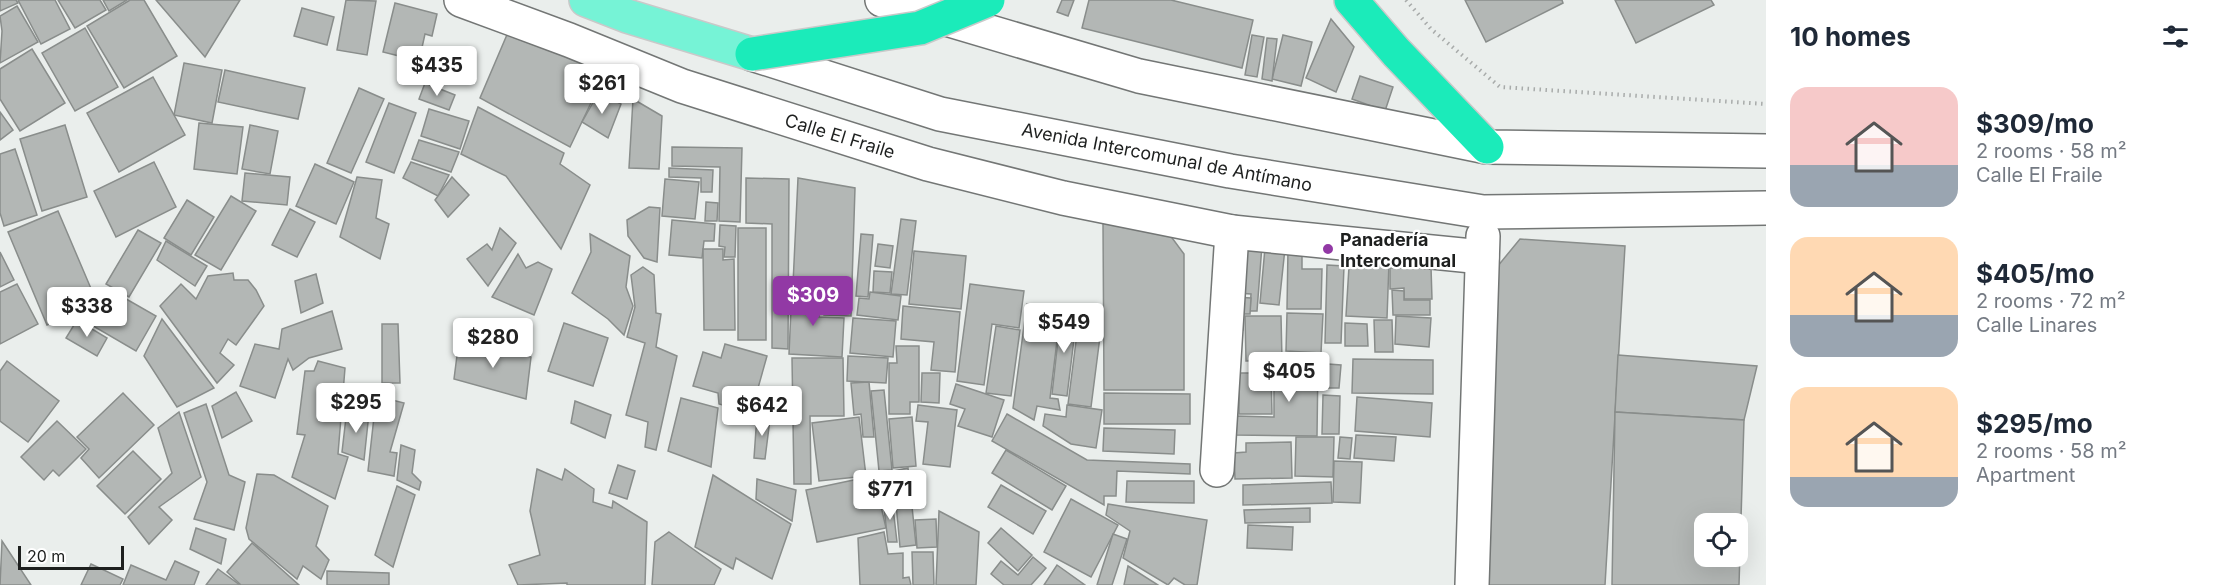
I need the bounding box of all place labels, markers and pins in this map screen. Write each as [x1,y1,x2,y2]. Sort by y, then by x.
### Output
pin: $435 [401,46,473,97]
pin: $261 [566,64,638,115]
place label: Panadería Intercomunal [1340,229,1456,271]
marker: Panadería Intercomunal [1321,242,1335,256]
pin: $309 [777,276,849,327]
pin: $338 [51,287,123,338]
pin: $549 [1028,303,1100,354]
pin: $280 [457,318,529,369]
pin: $405 [1253,352,1325,403]
pin: $295 [320,383,392,434]
pin: $642 [726,386,798,437]
pin: $771 [854,470,926,521]

